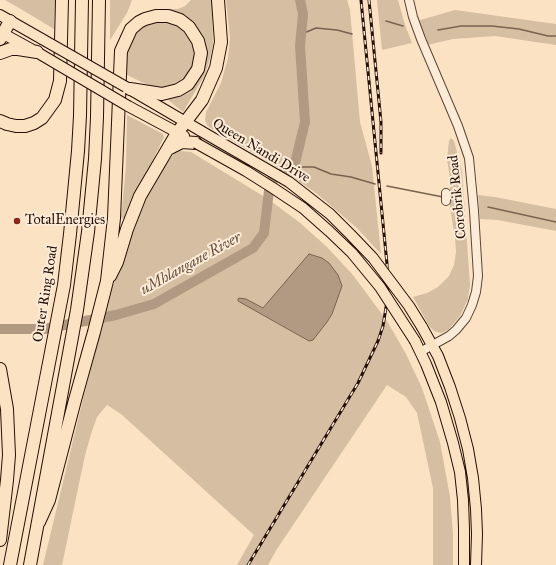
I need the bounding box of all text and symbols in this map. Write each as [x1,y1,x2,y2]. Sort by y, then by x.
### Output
street label: Queen Nandi Drive [209,115,313,187]
street label: Corobrik Road [445,154,471,240]
place label: TotalEnergies [25,213,105,229]
marker: TotalEnergies [12,216,22,226]
water label: uMhlangane River [137,229,245,299]
street label: Outer Ring Road [30,244,62,344]

